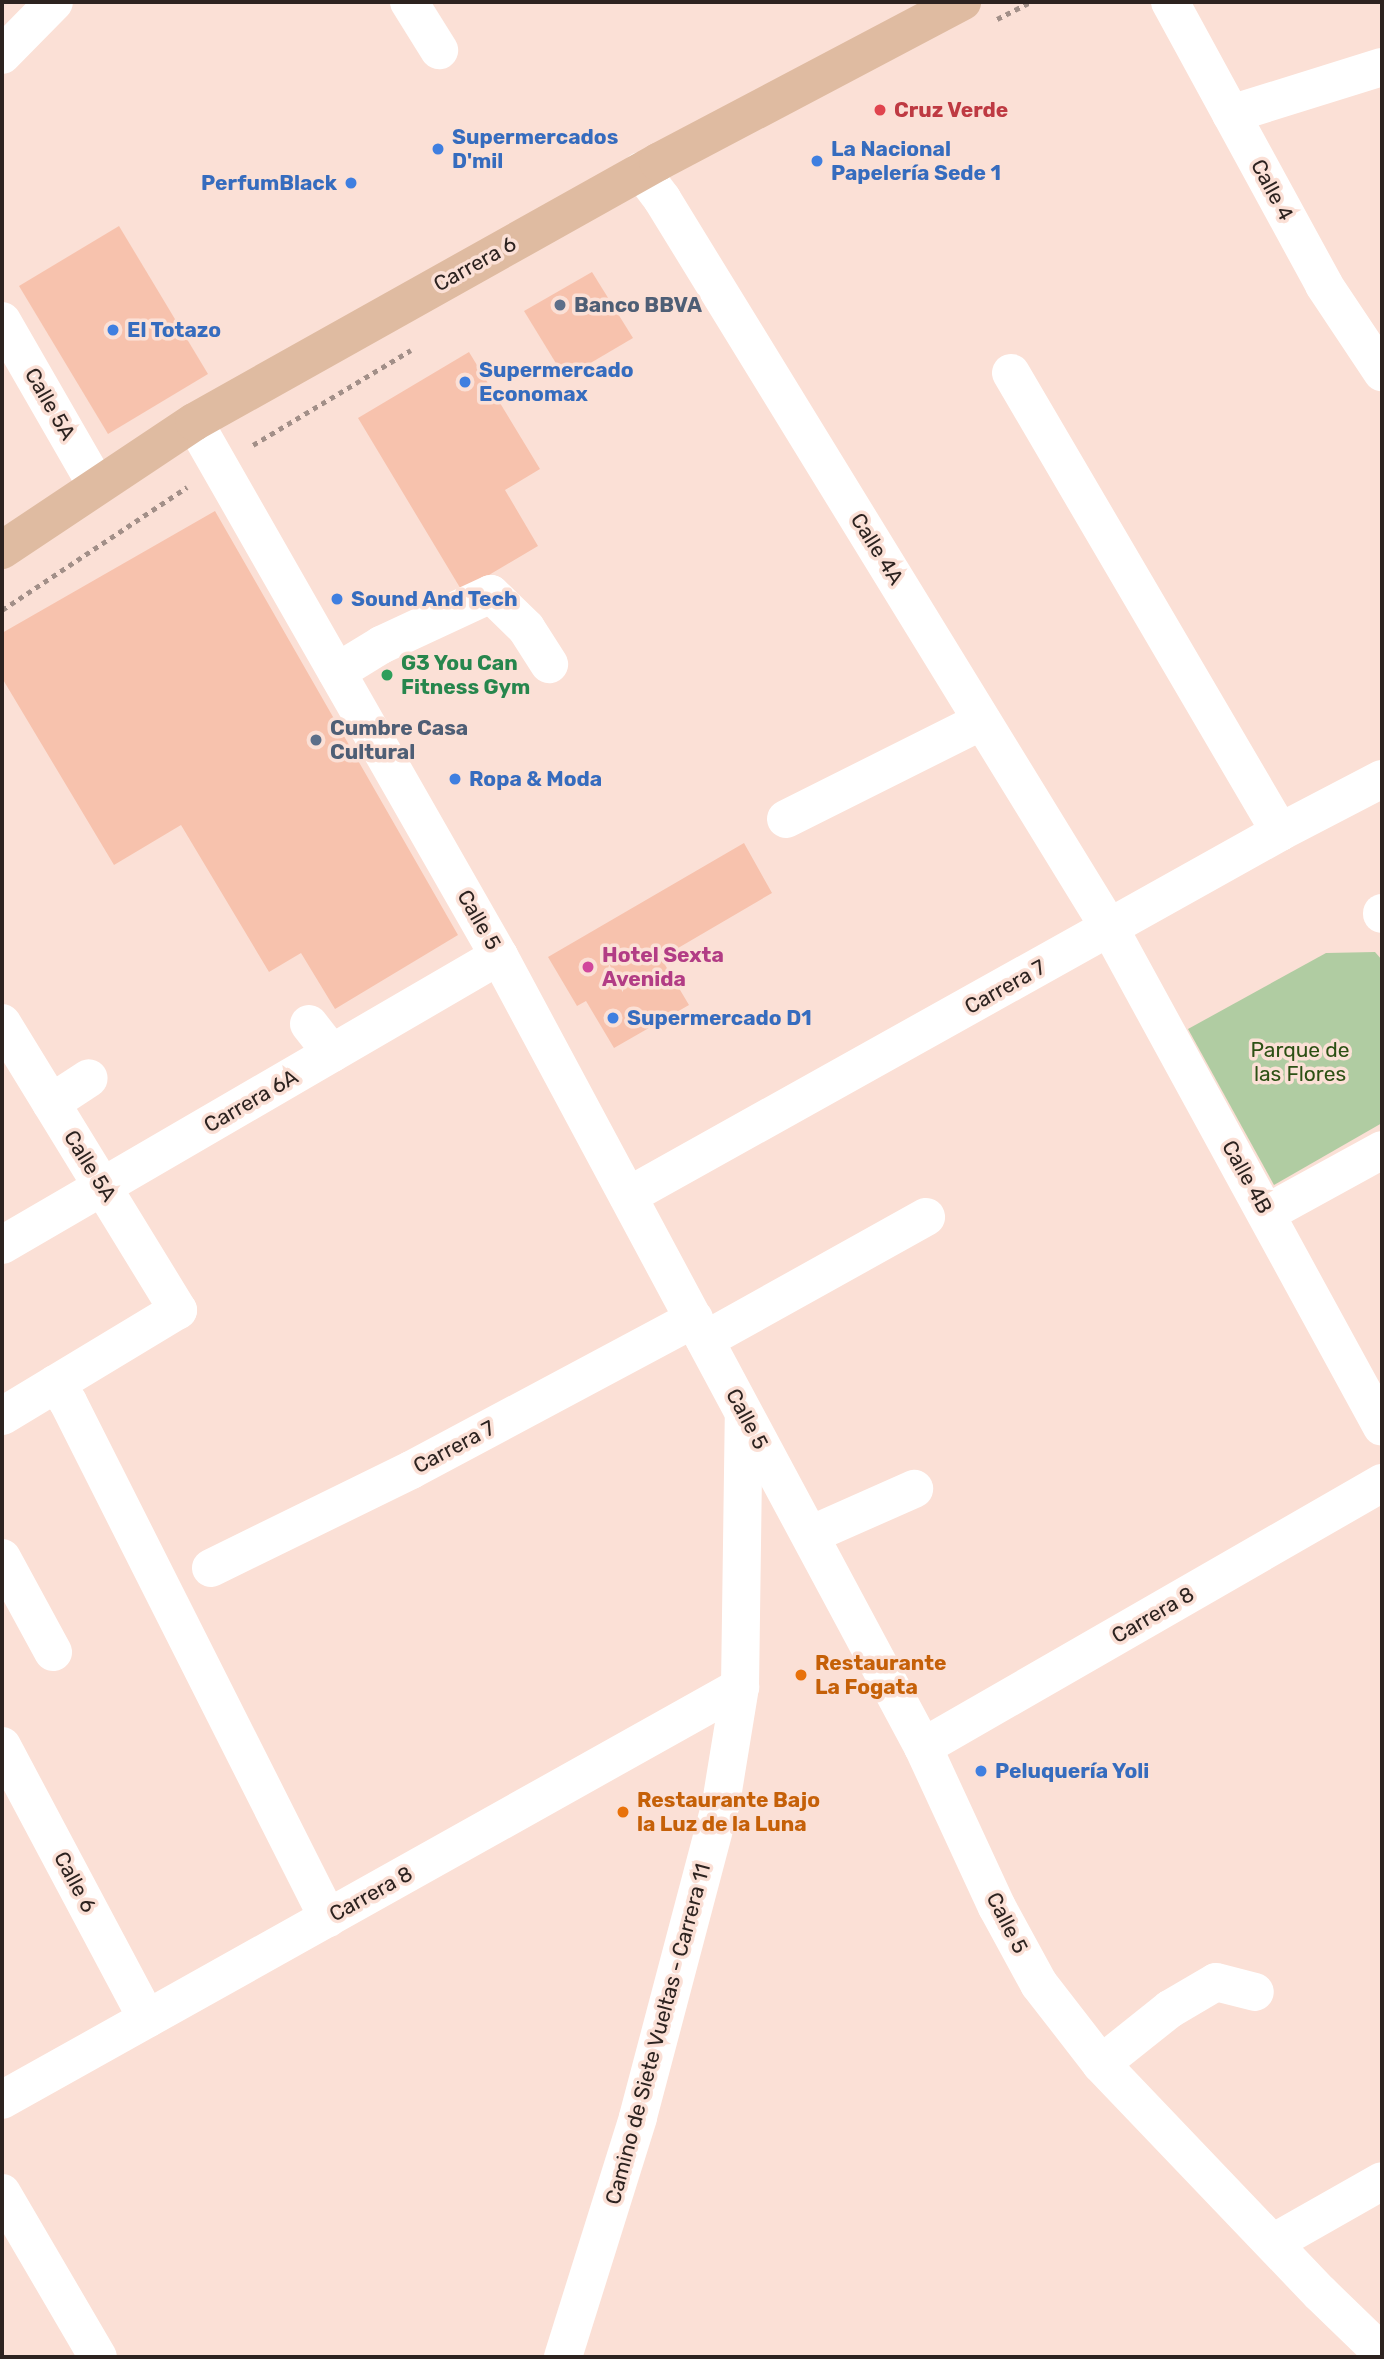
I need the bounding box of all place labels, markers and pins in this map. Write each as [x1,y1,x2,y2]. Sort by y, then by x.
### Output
place label: Cruz Verde [894,97,1009,123]
marker: Cruz Verde [872,102,888,118]
place label: Supermercados D'mil [452,124,618,174]
place label: La Nacional Papelería Sede 1 [831,136,1001,186]
marker: Supermercados D'mil [430,141,446,157]
marker: La Nacional Papelería Sede 1 [809,153,825,169]
place label: PerfumBlack [201,170,337,196]
marker: PerfumBlack [343,175,359,191]
place label: Banco BBVA [574,292,702,318]
marker: Banco BBVA [552,297,568,313]
place label: El Totazo [127,317,222,343]
marker: El Totazo [105,322,121,338]
place label: Supermercado Economax [479,357,634,407]
marker: Supermercado Economax [457,374,473,390]
place label: Sound And Tech [351,586,519,612]
marker: Sound And Tech [329,591,345,607]
place label: G3 You Can Fitness Gym [401,650,530,700]
marker: G3 You Can Fitness Gym [379,667,395,683]
place label: Cumbre Casa Cultural [330,715,468,765]
marker: Cumbre Casa Cultural [308,732,324,748]
place label: Ropa & Moda [469,766,602,792]
marker: Ropa & Moda [447,771,463,787]
place label: Hotel Sexta Avenida [602,942,724,992]
marker: Hotel Sexta Avenida [580,959,596,975]
place label: Supermercado D1 [627,1005,812,1031]
marker: Supermercado D1 [605,1010,621,1026]
place label: Restaurante La Fogata [815,1650,946,1700]
marker: Restaurante La Fogata [793,1667,809,1683]
place label: Peluquería Yoli [995,1758,1150,1784]
marker: Peluquería Yoli [973,1763,989,1779]
place label: Restaurante Bajo la Luz de la Luna [637,1787,820,1837]
marker: Restaurante Bajo la Luz de la Luna [615,1804,631,1820]

